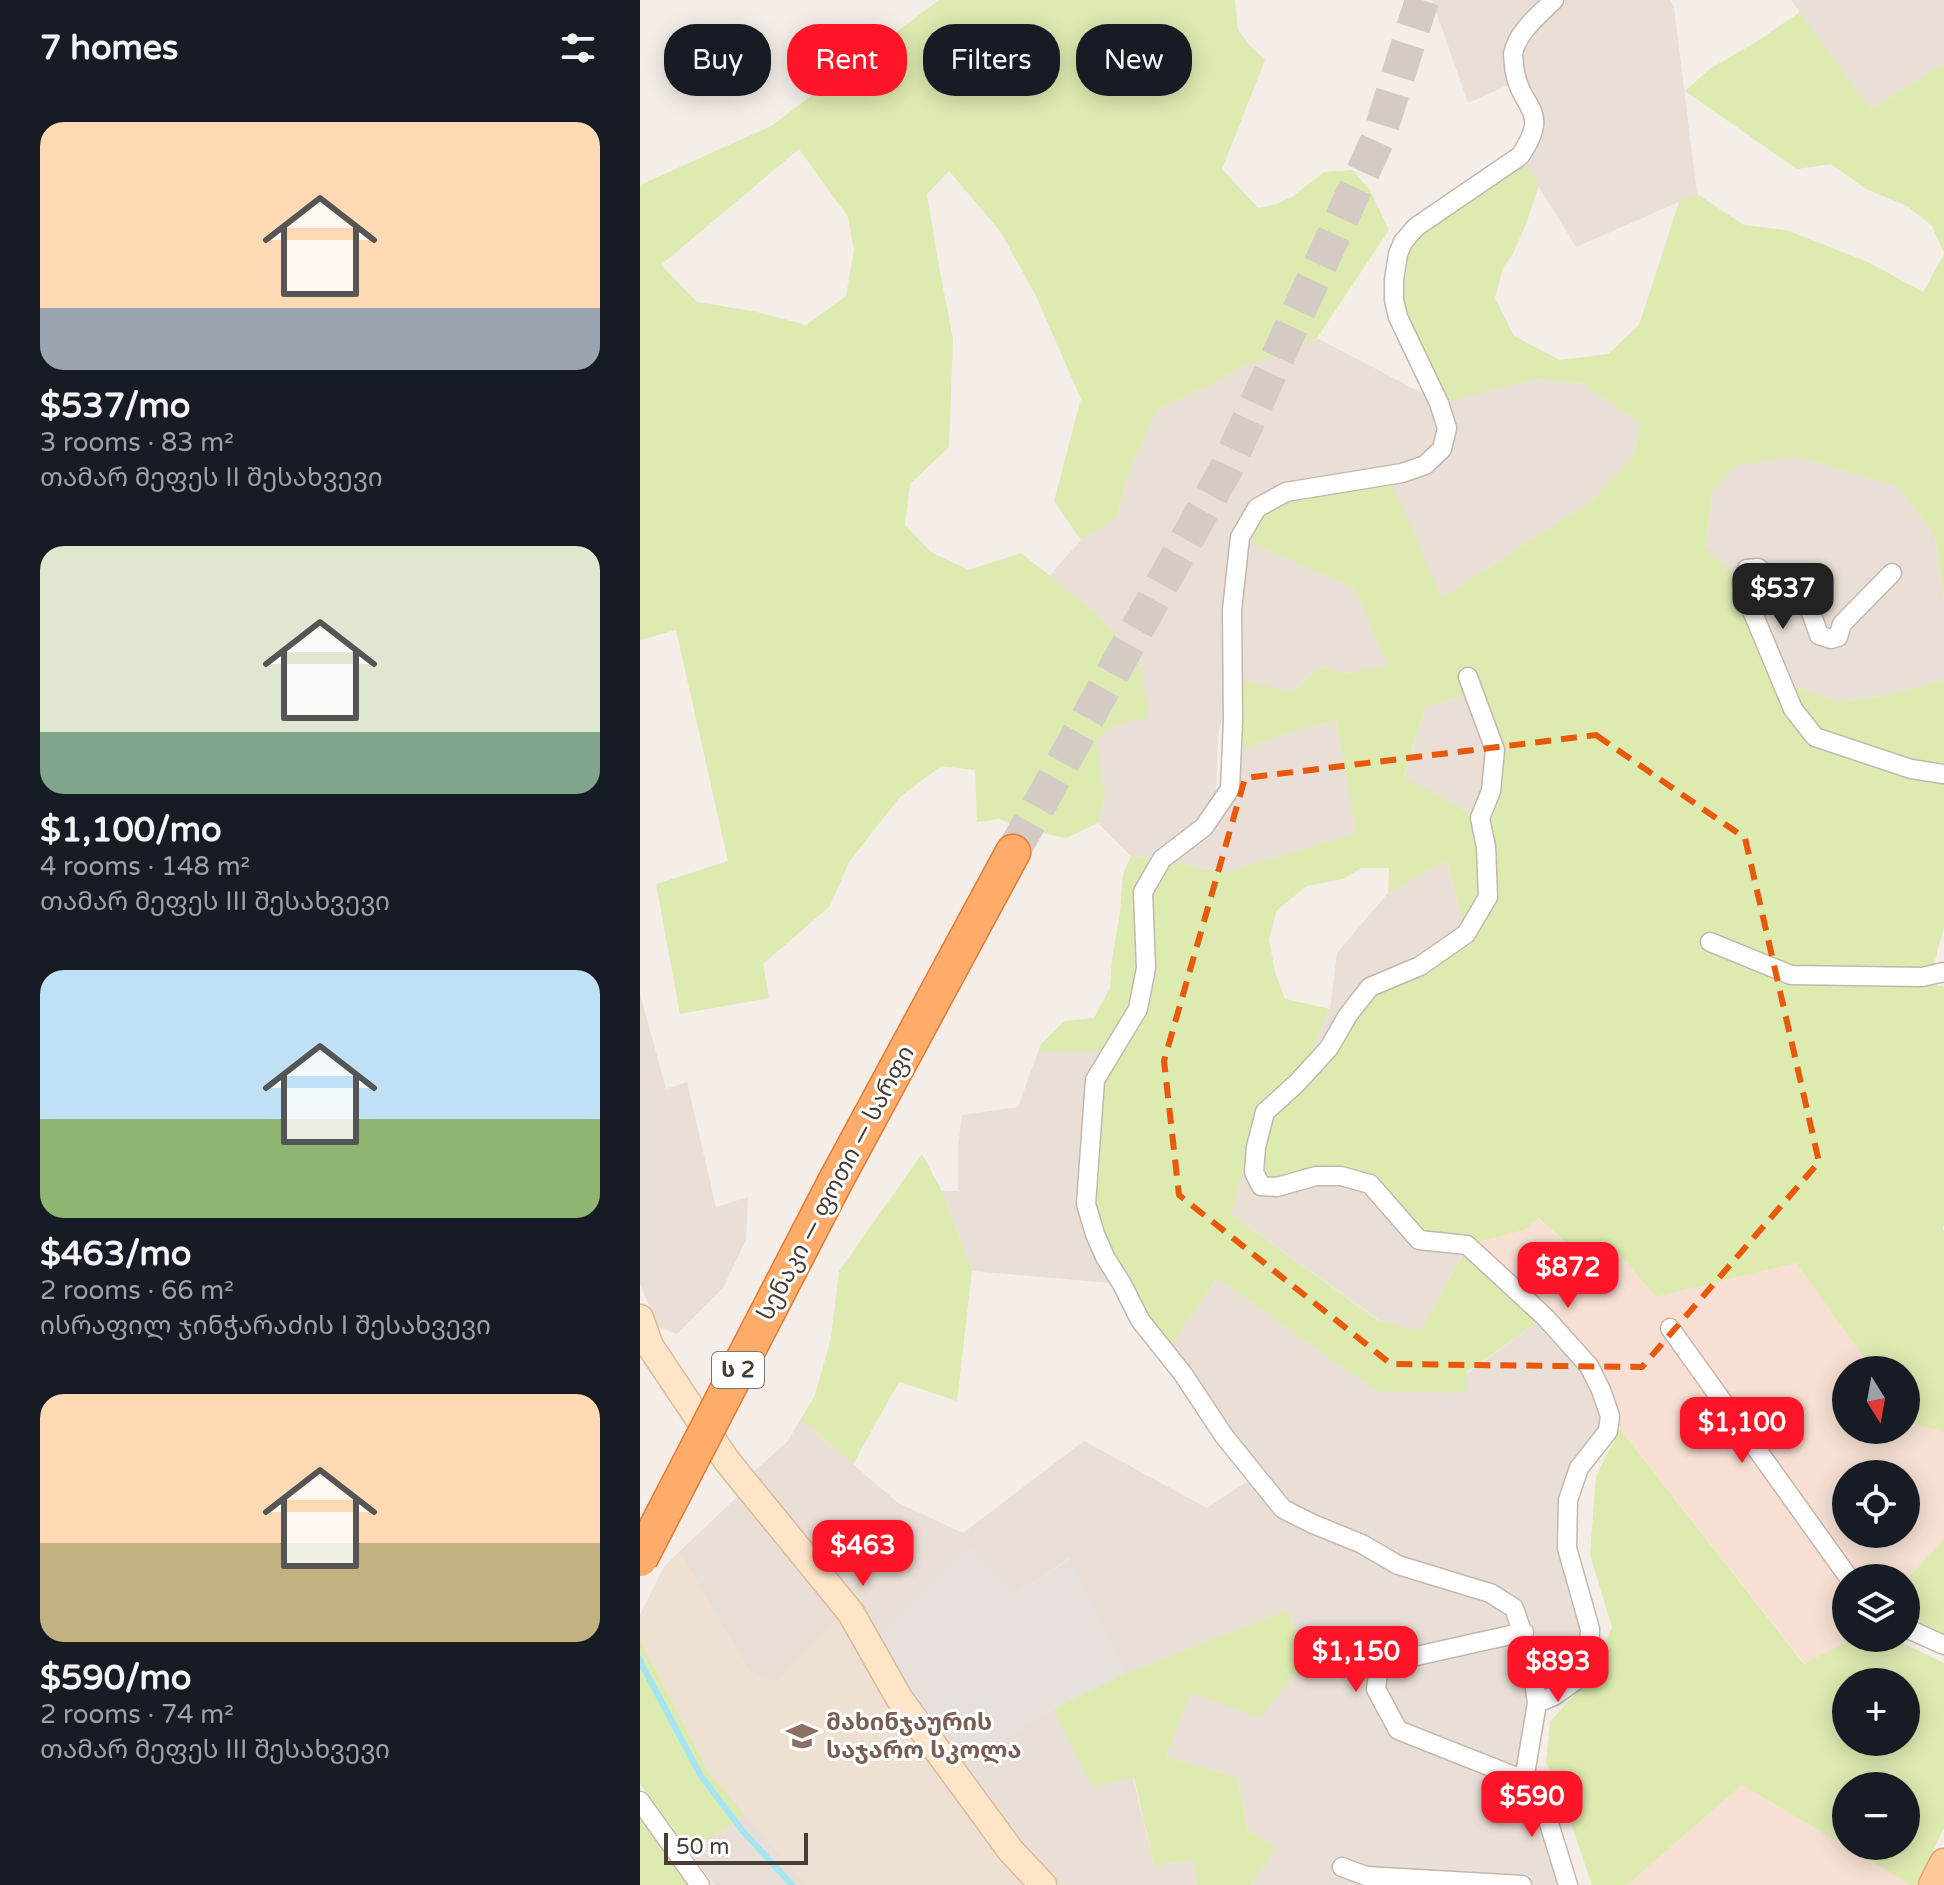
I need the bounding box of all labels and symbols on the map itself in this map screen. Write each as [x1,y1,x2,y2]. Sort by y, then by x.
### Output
pin: $537 [1736,563,1830,631]
street label: სენაკი — ფოთი — სარფი [751,1041,921,1325]
pin: $872 [1521,1242,1615,1310]
road number: ს 2 [712,1352,764,1388]
north arrow [1832,1356,1920,1444]
pin: $1,100 [1677,1397,1807,1465]
pin: $463 [816,1520,910,1588]
pin: $1,150 [1291,1626,1421,1694]
pin: $893 [1511,1636,1605,1704]
place label: მახინჯაურის საჯარო სკოლა [826,1708,1022,1765]
school or university icon: მახინჯაურის საჯარო სკოლა [785,1719,819,1753]
pin: $590 [1485,1771,1579,1839]
scale bar [664,1829,808,1865]

